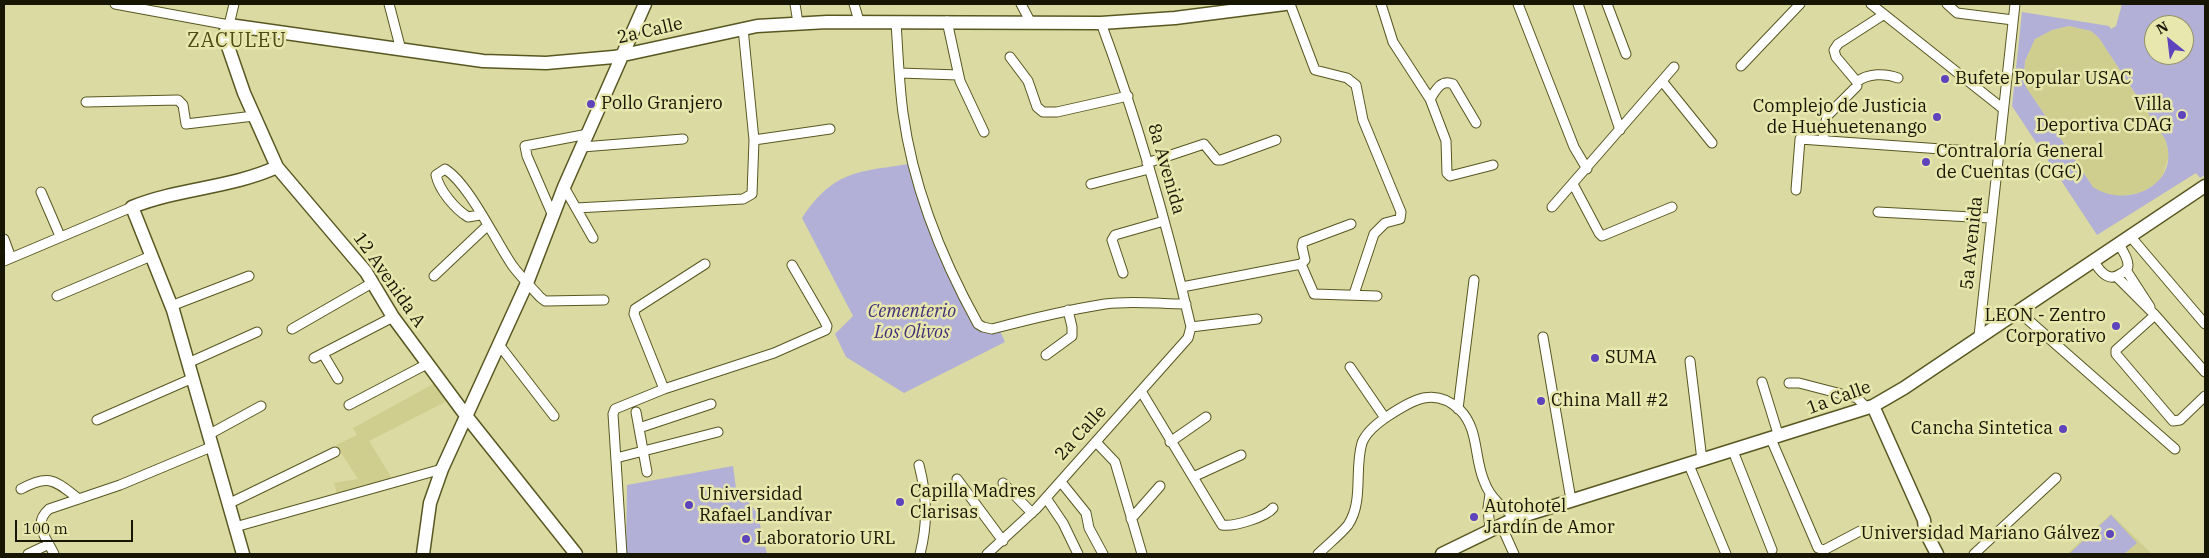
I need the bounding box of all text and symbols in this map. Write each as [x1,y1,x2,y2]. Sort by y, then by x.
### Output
street label: 2a Calle [615,13,685,49]
north arrow [2144,15,2194,65]
text: N [2153,17,2171,38]
district label: ZACULEU [186,29,288,53]
place label: Bufete Popular USAC [1955,68,2132,90]
marker: Bufete Popular USAC [1939,73,1951,85]
place label: Pollo Granjero [601,93,723,115]
place label: Villa Deportiva CDAG [2036,94,2172,136]
place label: Complejo de Justicia de Huehuetenango [1753,96,1927,138]
marker: Pollo Granjero [585,98,597,110]
marker: Villa Deportiva CDAG [2176,109,2188,121]
marker: Complejo de Justicia de Huehuetenango [1931,111,1943,123]
street label: 8a Avenida [1143,121,1189,217]
place label: Contraloría General de Cuentas (CGC) [1936,141,2103,183]
marker: Contraloría General de Cuentas (CGC) [1920,156,1932,168]
street label: 5a Avenida [1956,195,1988,291]
street label: 12 Avenida A [348,228,430,332]
park label: Cementerio Los Olivos [868,301,956,344]
place label: LEON - Zentro Corporativo [1984,305,2106,348]
marker: LEON - Zentro Corporativo [2110,320,2122,332]
place label: SUMA [1605,347,1657,369]
marker: SUMA [1589,352,1601,364]
street label: 1a Calle [1804,376,1874,420]
place label: China Mall #2 [1551,390,1669,412]
marker: China Mall #2 [1535,395,1547,407]
street label: 2a Calle [1051,401,1111,465]
place label: Cancha Sintetica [1911,418,2053,440]
marker: Cancha Sintetica [2057,423,2069,435]
place label: Capilla Madres Clarisas [910,481,1036,524]
place label: Universidad Rafael Landívar [699,484,832,526]
marker: Capilla Madres Clarisas [894,496,906,508]
place label: Autohotel Jardín de Amor [1484,496,1615,538]
marker: Universidad Rafael Landívar [683,499,695,511]
scale bar [18,510,135,542]
marker: Autohotel Jardín de Amor [1468,511,1480,523]
text: 100 m [23,519,68,538]
place label: Universidad Mariano Gálvez [1861,523,2100,545]
place label: Laboratorio URL [756,528,896,550]
marker: Universidad Mariano Gálvez [2104,528,2116,540]
marker: Laboratorio URL [740,533,752,545]

